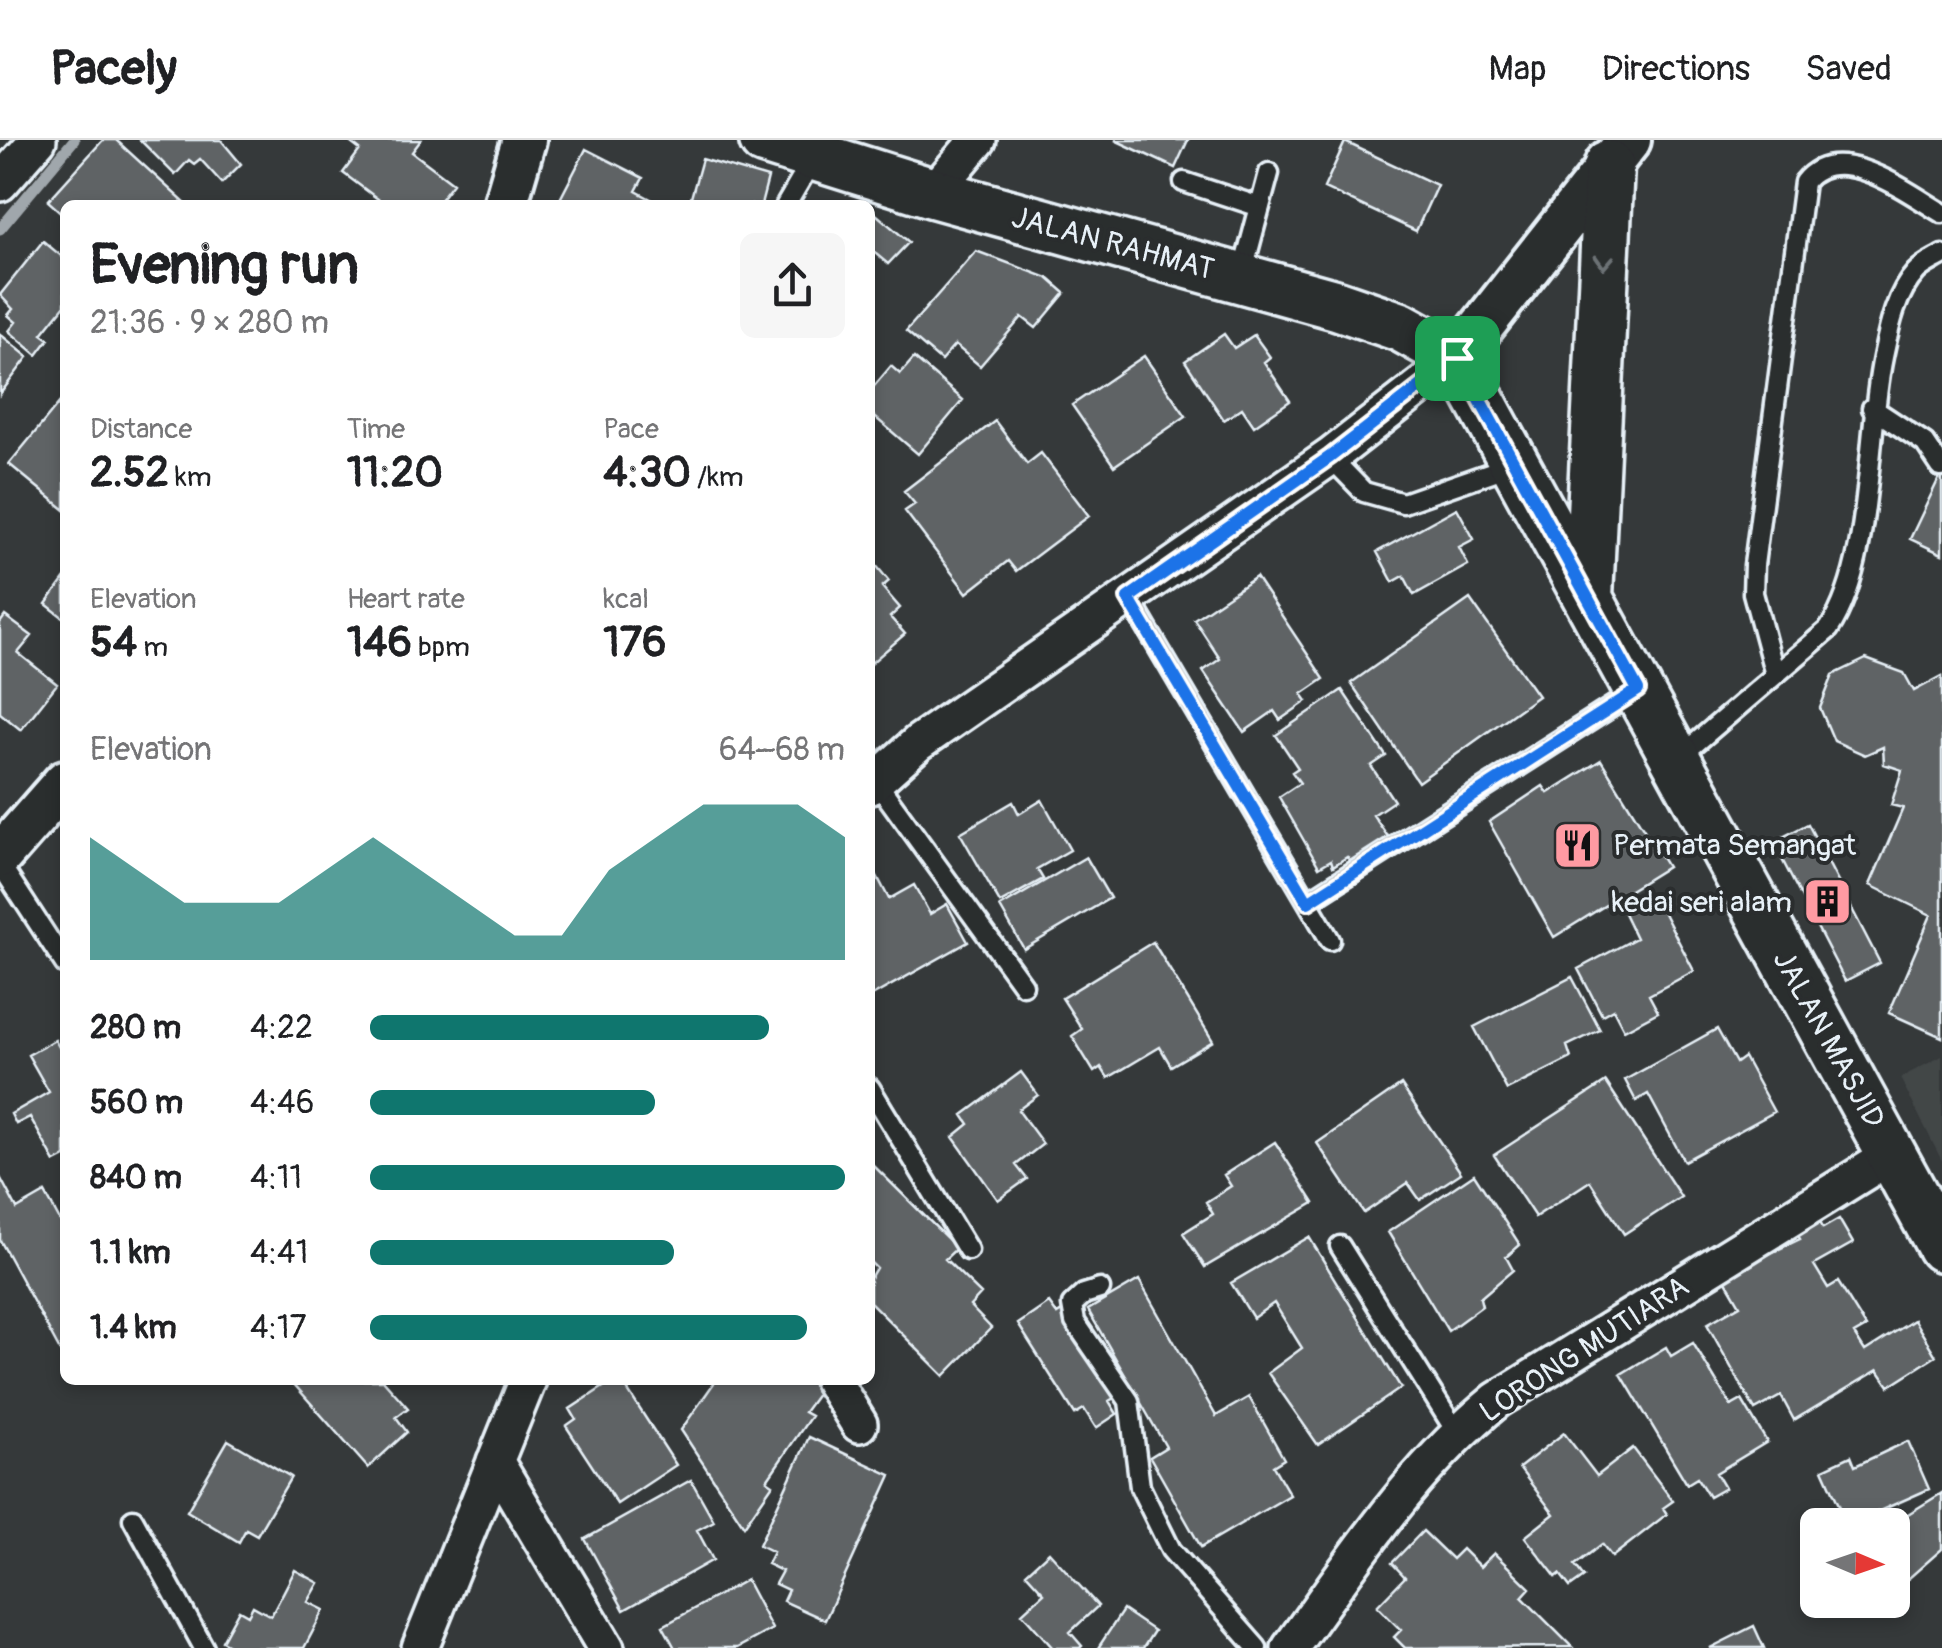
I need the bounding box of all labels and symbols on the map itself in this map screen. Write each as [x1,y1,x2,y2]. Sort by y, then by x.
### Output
street label: JALAN RAHMAT [1008,199,1218,288]
one-way arrow [1594,255,1615,271]
pin [1415,316,1500,401]
restaurant icon: Permata Semangat [1552,819,1604,871]
place label: Permata Semangat [1613,827,1857,864]
building icon: kedai seri alam [1801,876,1853,928]
place label: kedai seri alam [1612,884,1792,921]
street label: JALAN MASJID [1765,944,1893,1134]
street label: LORONG MUTIARA [1473,1268,1696,1431]
north arrow [1800,1508,1910,1618]

